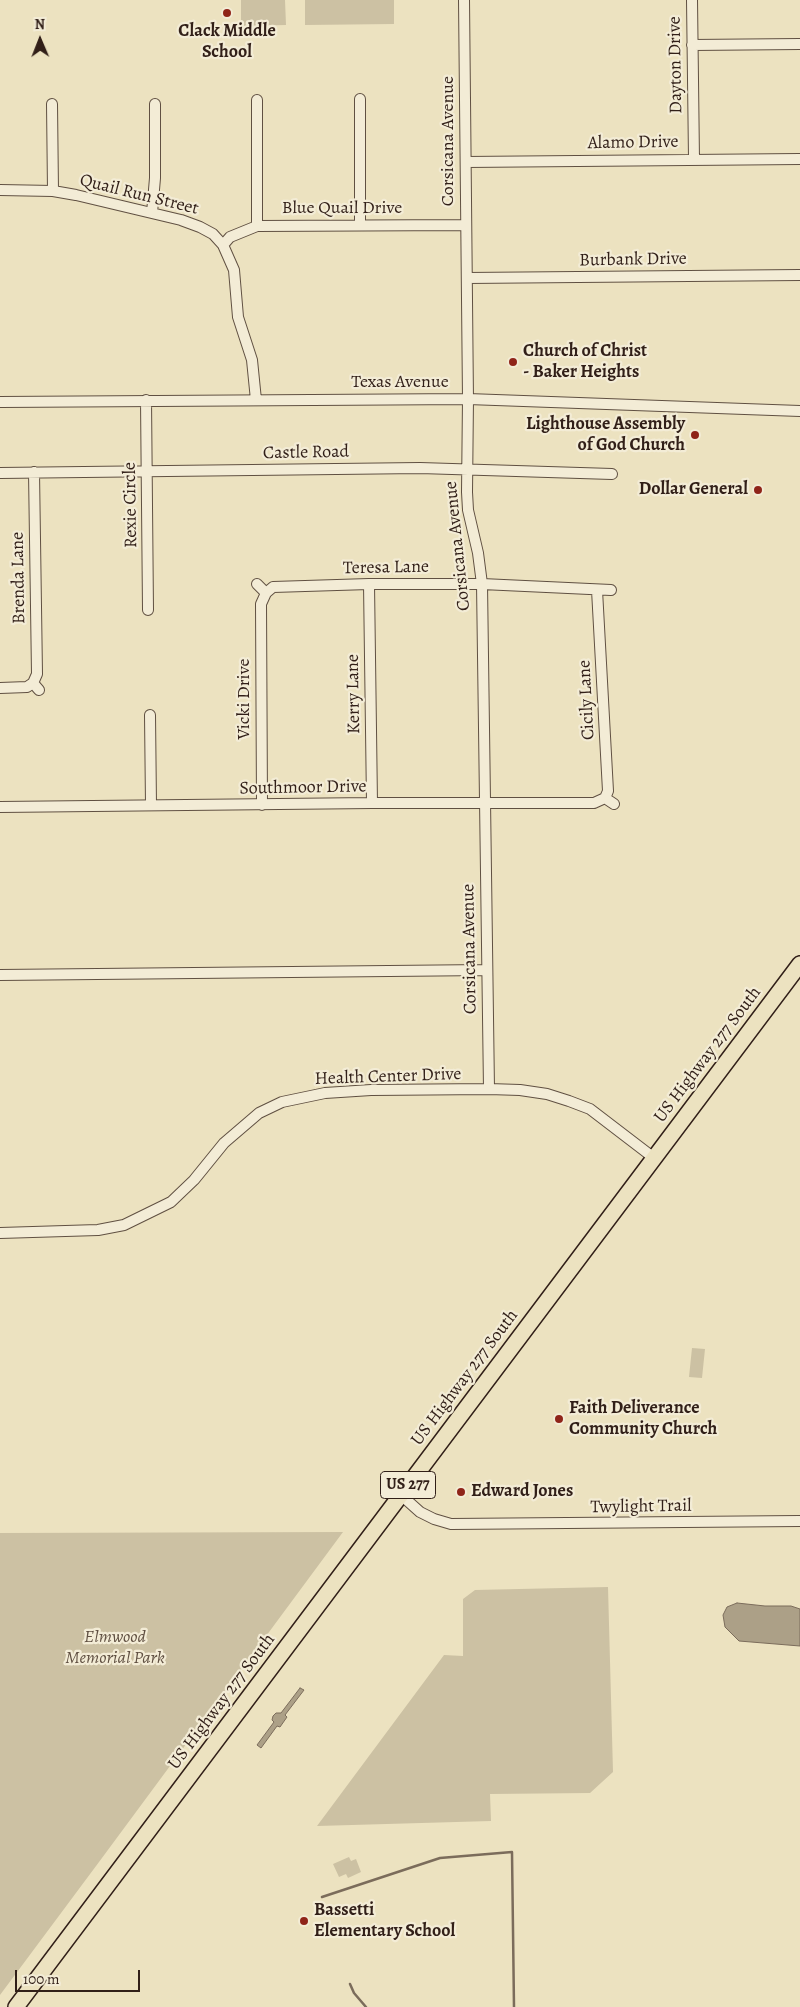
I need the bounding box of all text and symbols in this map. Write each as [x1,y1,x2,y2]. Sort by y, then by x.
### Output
marker: Clack Middle School [221,7,233,19]
north arrow [15,15,65,65]
text: N [34,15,45,34]
street label: Dayton Drive [664,16,688,114]
place label: Clack Middle School [178,21,276,64]
street label: Corsicana Avenue [438,76,460,206]
street label: Alamo Drive [587,131,679,155]
street label: Quail Run Street [77,170,201,220]
street label: Blue Quail Drive [282,198,402,220]
street label: Burbank Drive [579,248,687,272]
place label: Church of Christ - Baker Heights [523,341,647,384]
marker: Church of Christ - Baker Heights [507,356,519,368]
street label: Texas Avenue [351,372,449,394]
place label: Lighthouse Assembly of God Church [526,414,685,456]
marker: Lighthouse Assembly of God Church [689,429,701,441]
street label: Castle Road [263,441,349,465]
street label: Rexie Circle [119,462,143,548]
place label: Dollar General [639,479,748,501]
street label: Corsicana Avenue [440,480,476,612]
marker: Dollar General [752,484,764,496]
street label: Brenda Lane [7,532,31,624]
street label: Teresa Lane [343,556,429,580]
street label: Kerry Lane [343,654,365,734]
street label: Vicki Drive [234,659,256,739]
street label: Cicily Lane [574,659,600,741]
street label: Southmoor Drive [239,776,367,800]
street label: Corsicana Avenue [458,884,482,1014]
street label: US Highway 277 South [650,983,766,1127]
street label: Health Center Drive [314,1064,462,1090]
street label: US Highway 277 South [407,1306,523,1450]
place label: Faith Deliverance Community Church [569,1398,717,1440]
marker: Faith Deliverance Community Church [553,1413,565,1425]
road number: US 277 [380,1472,436,1498]
place label: Edward Jones [471,1481,573,1503]
marker: Edward Jones [455,1486,467,1498]
street label: Twylight Trail [590,1495,692,1519]
park label: Elmwood Memorial Park [65,1627,165,1670]
street label: US Highway 277 South [164,1630,280,1774]
place label: Bassetti Elementary School [314,1900,455,1942]
marker: Bassetti Elementary School [298,1915,310,1927]
scale bar [18,1960,142,1992]
text: 100 m [23,1969,60,1989]

